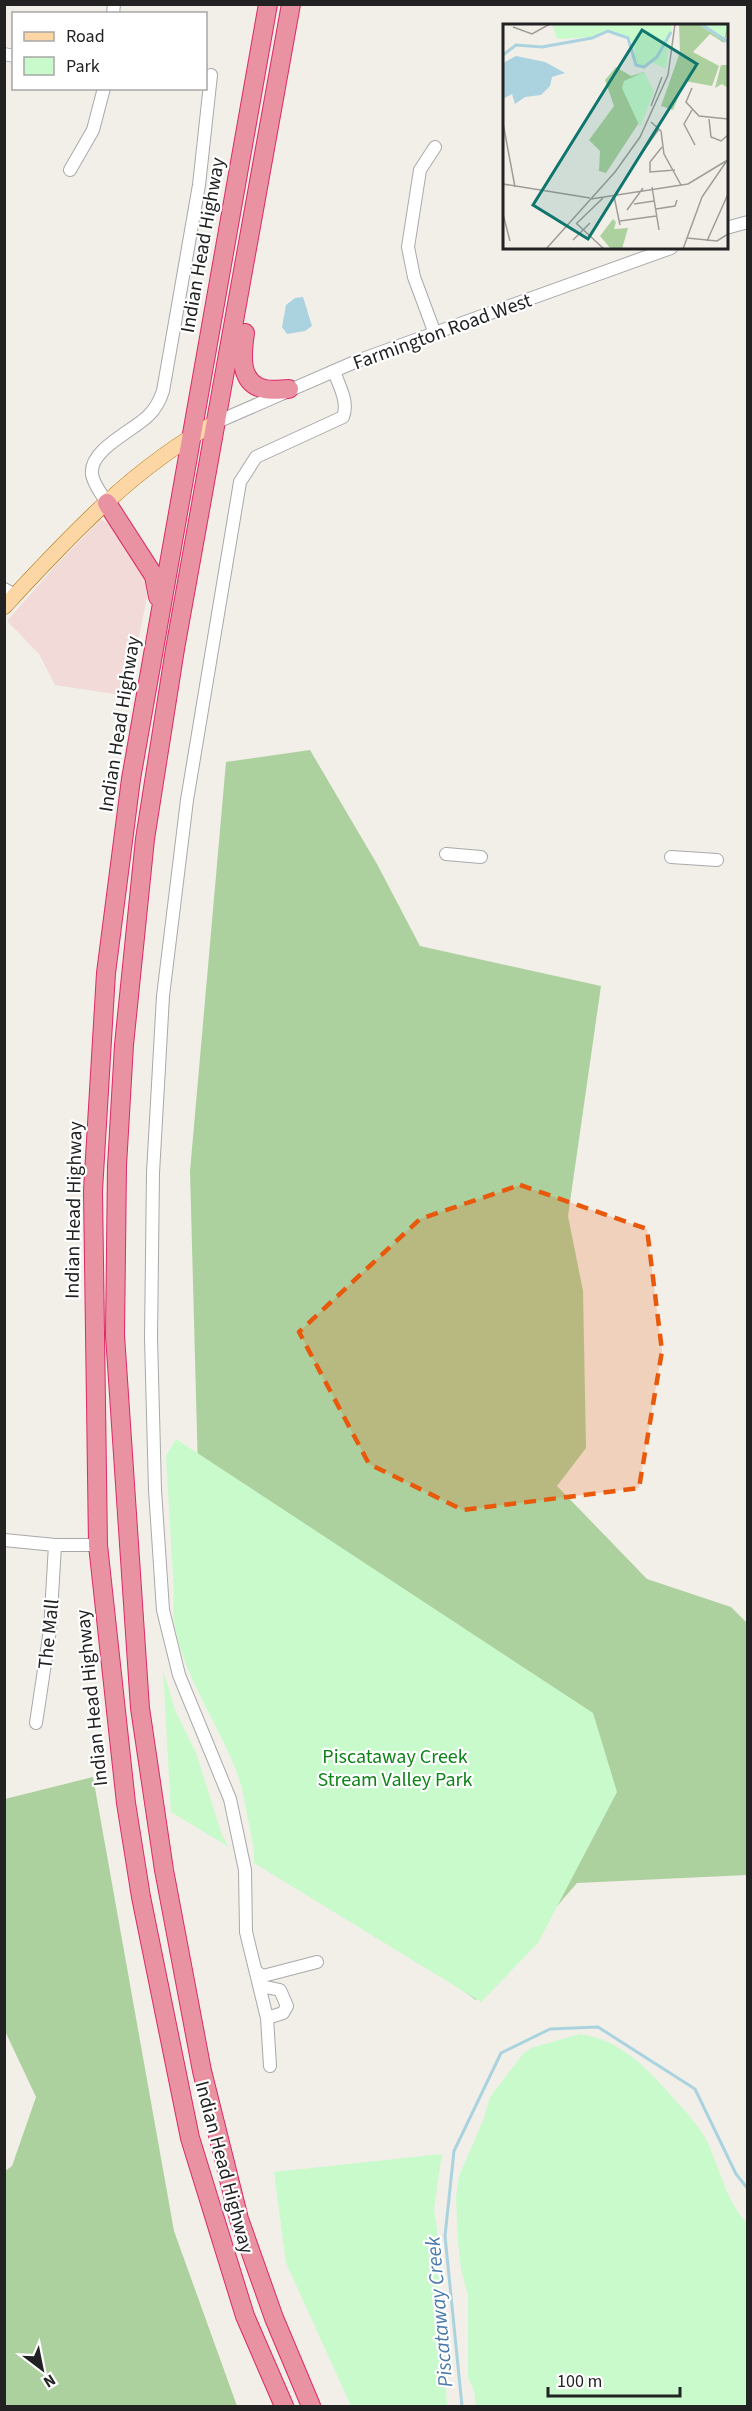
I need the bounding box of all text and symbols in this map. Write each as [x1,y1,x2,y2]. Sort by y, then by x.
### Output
legend [12,12,207,90]
text: Road [66,24,105,49]
inset map [503,24,728,249]
text: Park [66,54,100,79]
street label: Indian Head Highway [174,155,232,335]
street label: Farmington Road West [349,286,536,377]
street label: Indian Head Highway [92,634,148,814]
street label: Indian Head Highway [58,1120,90,1299]
street label: The Mall [31,1598,67,1671]
street label: Indian Head Highway [69,1607,115,1788]
park label: Piscataway Creek Stream Valley Park [318,1743,473,1794]
street label: Indian Head Highway [188,2078,261,2257]
water label: Piscataway Creek [417,2234,461,2389]
north arrow [12,2339,72,2399]
scale bar [548,2360,680,2398]
text: N [39,2369,60,2393]
text: 100 m [557,2369,602,2394]

